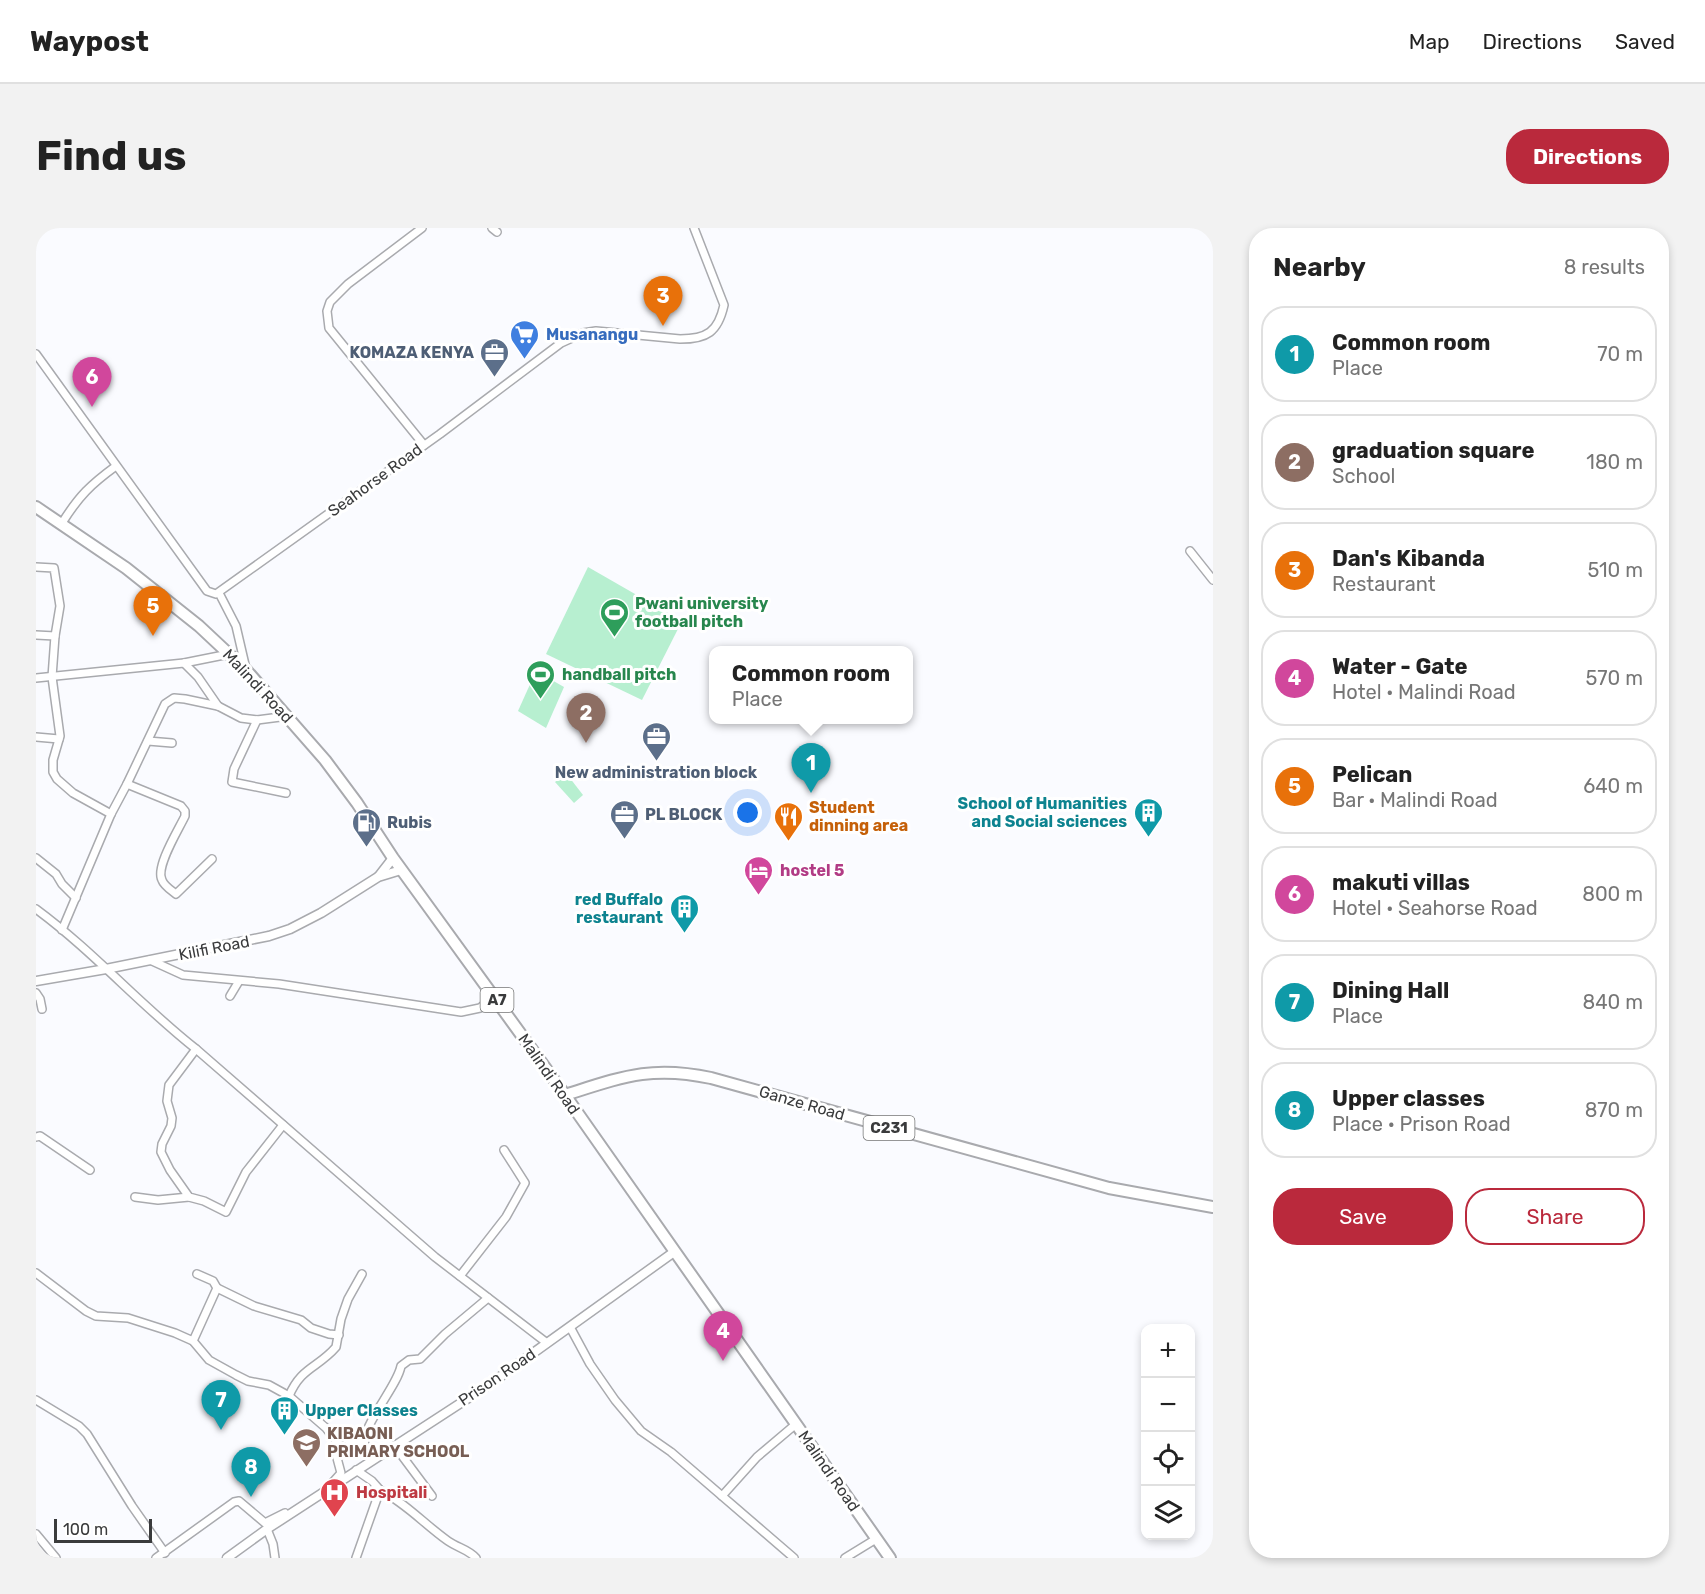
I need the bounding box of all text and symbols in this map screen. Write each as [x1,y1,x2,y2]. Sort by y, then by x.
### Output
text: Waypost [30,25,149,58]
text: Map [1409,29,1450,54]
text: Directions [1483,29,1582,54]
text: Saved [1615,29,1675,54]
button: Directions [1506,129,1669,184]
text: Find us [36,131,187,181]
text: Nearby [1273,252,1366,283]
text: 8 results [1564,255,1645,279]
pin: 3 [644,276,682,326]
supermarket icon: Musanangu [509,318,541,360]
place label: Musanangu [546,325,638,344]
text: Common room [1332,329,1490,356]
office icon: KOMAZA KENYA [479,336,511,378]
text: 1 [1290,342,1299,366]
text: 70 m [1597,342,1643,366]
place label: KOMAZA KENYA [350,343,475,362]
text: Place [1332,356,1383,380]
pin: 6 [72,358,112,407]
text: graduation square [1332,437,1535,464]
street label: Seahorse Road [324,439,426,521]
text: 2 [1288,450,1301,474]
text: 180 m [1586,450,1643,474]
text: School [1332,464,1395,488]
text: Dan's Kibanda [1332,545,1485,572]
text: 3 [1288,558,1301,582]
text: 510 m [1587,558,1643,582]
text: Restaurant [1332,572,1436,596]
pin: 5 [134,586,172,636]
place label: Pwani university football pitch [635,594,769,631]
sports icon: Pwani university football pitch [598,596,630,638]
street label: Malindi Road [219,645,297,727]
popup [709,646,913,724]
text: Water - Gate [1332,653,1468,680]
sports icon: handball pitch [525,658,557,700]
text: Common room [732,660,890,687]
place label: handball pitch [562,665,676,684]
text: 4 [1288,666,1301,690]
text: 570 m [1585,666,1643,690]
text: Hotel · Malindi Road [1332,680,1516,704]
text: Place [732,687,783,711]
pin: 2 [566,694,606,743]
office icon: New administration block [640,720,672,762]
pin: 1 [792,744,830,793]
text: Pelican [1332,761,1413,788]
place label: New administration block [555,763,758,782]
text: 5 [1288,774,1301,798]
text: 640 m [1583,774,1643,798]
text: Bar · Malindi Road [1332,788,1498,812]
place label: School of Humanities and Social sciences [958,794,1127,831]
building icon: School of Humanities and Social sciences [1132,796,1164,838]
office icon: PL BLOCK [608,798,640,840]
your location [733,798,762,827]
place label: Student dinning area [809,798,908,835]
restaurant icon: Student dinning area [772,800,804,842]
place label: PL BLOCK [645,805,723,824]
fuel station icon: Rubis [350,806,382,848]
place label: Rubis [387,813,432,832]
hotel icon: hostel 5 [743,854,775,896]
place label: hostel 5 [780,861,844,880]
text: makuti villas [1332,869,1470,896]
text: 6 [1288,882,1301,906]
text: 800 m [1582,882,1643,906]
place label: red Buffalo restaurant [575,890,664,927]
building icon: red Buffalo restaurant [668,892,700,934]
text: Hotel · Seahorse Road [1332,896,1538,920]
street label: Kilifi Road [177,932,251,964]
text: Dining Hall [1332,977,1449,1004]
road number: A7 [480,988,514,1012]
text: 7 [1289,990,1300,1014]
text: 840 m [1582,990,1643,1014]
text: Place [1332,1004,1383,1028]
street label: Malindi Road [514,1030,584,1118]
street label: Ganze Road [757,1082,847,1124]
text: Upper classes [1332,1085,1485,1112]
text: 8 [1288,1098,1301,1122]
text: 870 m [1585,1098,1643,1122]
text: Place · Prison Road [1332,1112,1511,1136]
road number: C231 [864,1116,914,1140]
button: Save [1273,1188,1453,1245]
button: Share [1465,1188,1645,1245]
pin: 4 [704,1312,742,1361]
map controls [1141,1324,1195,1540]
button: + [1141,1324,1195,1378]
street label: Prison Road [455,1344,539,1410]
button: − [1141,1378,1195,1432]
pin: 7 [202,1380,240,1430]
building icon: Upper Classes [268,1394,300,1436]
place label: Upper Classes [305,1401,418,1420]
place label: KIBAONI PRIMARY SCHOOL [327,1424,470,1461]
school or university icon: KIBAONI PRIMARY SCHOOL [290,1426,322,1468]
street label: Malindi Road [794,1427,864,1515]
button: locate [1141,1432,1195,1486]
pin: 8 [232,1448,270,1497]
hospital icon: Hospitali [319,1476,351,1518]
place label: Hospitali [356,1483,427,1502]
button: layers [1141,1486,1195,1540]
scale bar [54,1516,152,1544]
text: 100 m [63,1520,108,1539]

